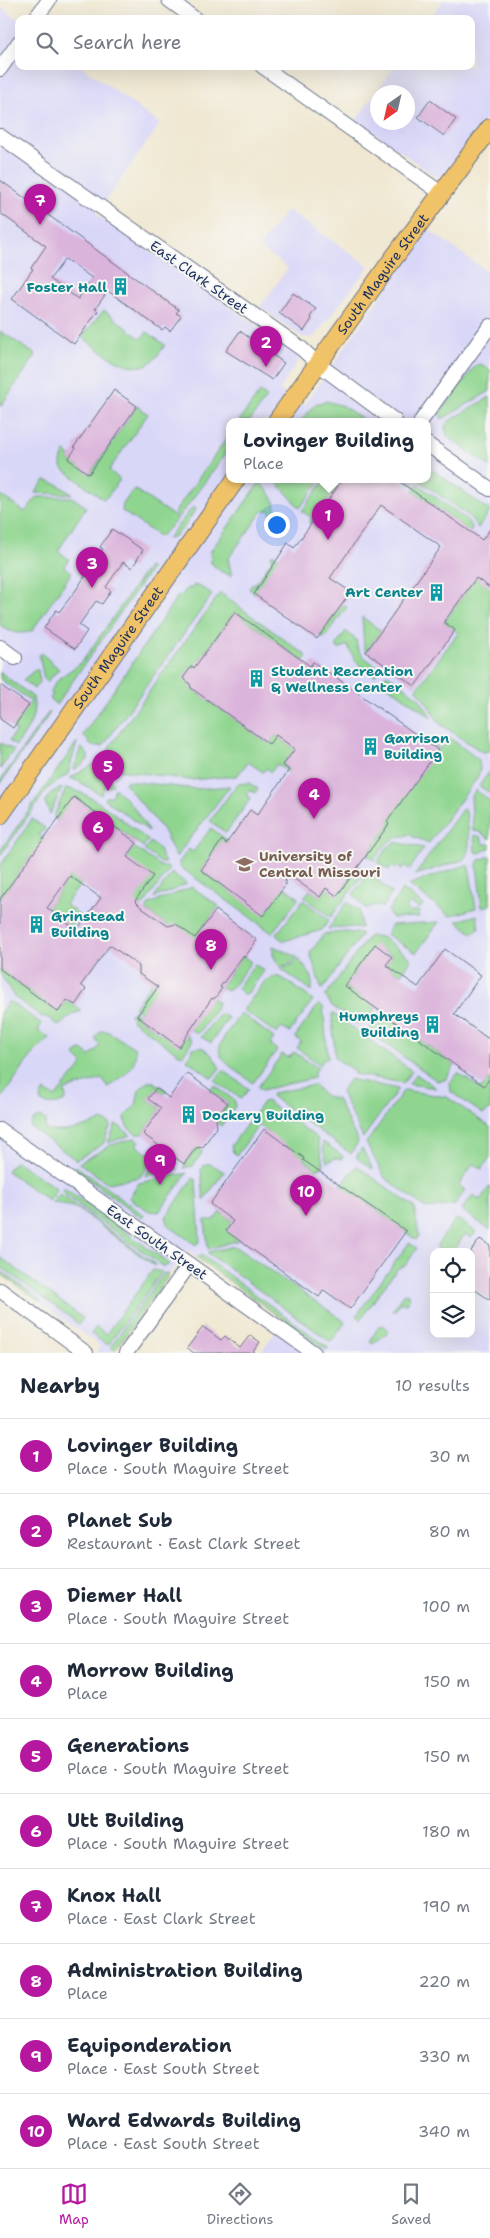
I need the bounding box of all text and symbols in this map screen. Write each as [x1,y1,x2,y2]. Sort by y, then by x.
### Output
search box [15,15,475,70]
icon: search [33,29,61,57]
text: Search here [73,30,182,55]
north arrow [370,85,415,130]
pin: 7 [24,184,56,225]
street label: South Maguire Street [333,210,433,338]
street label: East Clark Street [146,236,252,318]
building icon: Foster Hall [111,277,131,297]
place label: Foster Hall [26,278,107,296]
pin: 2 [250,326,282,367]
popup [226,418,431,483]
text: Lovinger Building [243,428,414,453]
text: Place [243,453,284,474]
pin: 1 [312,499,344,540]
your location [264,512,290,538]
pin: 3 [76,547,108,588]
building icon: Art Center [427,582,447,602]
street label: South Maguire Street [69,583,167,712]
place label: Art Center [345,583,423,601]
place label: Student Recreation & Wellness Center [271,662,413,696]
building icon: Student Recreation & Wellness Center [247,669,267,689]
place label: Garrison Building [384,729,449,763]
building icon: Garrison Building [360,736,380,756]
pin: 5 [92,750,124,791]
pin: 4 [298,778,330,819]
pin: 6 [82,811,114,852]
place label: University of Central Missouri [259,847,381,881]
school or university icon: University of Central Missouri [235,854,255,874]
place label: Grinstead Building [51,907,125,941]
building icon: Grinstead Building [27,914,47,934]
pin: 8 [195,929,227,970]
place label: Humphreys Building [339,1007,419,1041]
building icon: Humphreys Building [423,1014,443,1034]
building icon: Dockery Building [178,1105,198,1125]
place label: Dockery Building [202,1106,324,1124]
pin: 9 [144,1144,176,1185]
pin: 10 [290,1175,322,1216]
street label: East South Street [103,1200,211,1284]
map controls [430,1248,475,1338]
button: locate [430,1248,475,1293]
button: layers [430,1293,475,1338]
text: Nearby [20,1372,100,1400]
text: 10 results [395,1375,470,1396]
text: Lovinger Building [67,1433,238,1458]
text: 1 [32,1446,40,1467]
text: 30 m [429,1446,470,1467]
text: Place · South Maguire Street [67,1458,289,1479]
text: Planet Sub [67,1508,173,1533]
text: 2 [30,1521,42,1542]
text: 80 m [429,1521,470,1542]
text: Restaurant · East Clark Street [67,1533,301,1554]
text: Diemer Hall [67,1583,182,1608]
text: 3 [30,1596,42,1617]
text: 100 m [422,1596,470,1617]
text: Place · South Maguire Street [67,1608,289,1629]
text: Morrow Building [67,1658,234,1683]
text: 4 [30,1671,42,1692]
text: 150 m [423,1671,470,1692]
text: Place [67,1683,108,1704]
text: Generations [67,1733,189,1758]
text: 5 [31,1746,41,1767]
text: 150 m [423,1746,470,1767]
text: Place · South Maguire Street [67,1758,289,1779]
text: Utt Building [67,1808,184,1833]
text: 6 [30,1821,42,1842]
text: 180 m [422,1821,470,1842]
text: Place · South Maguire Street [67,1833,289,1854]
text: Knox Hall [67,1883,161,1908]
text: 7 [30,1896,42,1917]
text: 190 m [423,1896,470,1917]
text: Place · East Clark Street [67,1908,256,1929]
text: Administration Building [67,1958,303,1983]
text: 8 [30,1971,42,1992]
text: 220 m [418,1971,470,1992]
text: Place [67,1983,108,2004]
text: Equiponderation [67,2033,232,2058]
text: 9 [30,2046,42,2067]
text: 330 m [418,2046,470,2067]
text: Place · East South Street [67,2058,260,2079]
text: Ward Edwards Building [67,2108,301,2133]
text: 10 [27,2121,45,2142]
text: 340 m [418,2121,470,2142]
text: Place · East South Street [67,2133,260,2154]
tab: Map [59,2180,89,2228]
tab: Directions [207,2180,273,2228]
tab: Saved [391,2180,431,2228]

